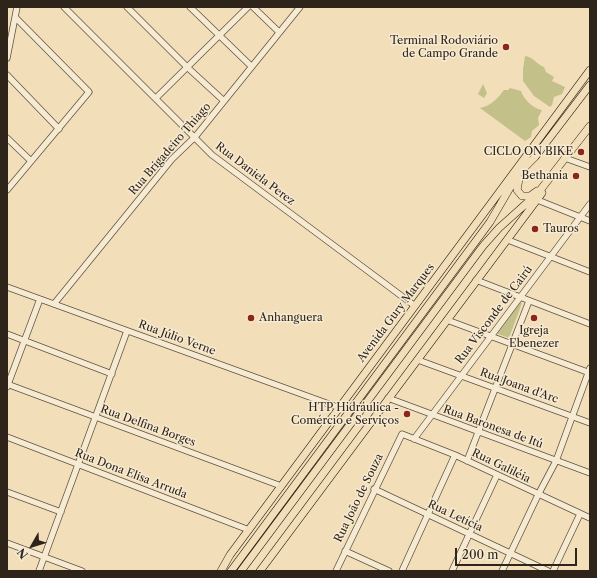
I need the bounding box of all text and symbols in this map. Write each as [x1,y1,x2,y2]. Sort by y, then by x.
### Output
place label: Terminal Rodoviário de Campo Grande [390,34,498,60]
marker: Terminal Rodoviário de Campo Grande [501,42,511,52]
street label: Rua Brigadeiro Thiago [126,100,214,198]
street label: Rua Daniela Perez [213,140,297,208]
place label: CICLO ON BIKE [484,145,573,159]
marker: CICLO ON BIKE [576,147,586,157]
place label: Bethania [522,169,568,183]
marker: Bethania [571,171,581,181]
place label: Tauros [543,222,579,236]
marker: Tauros [530,224,540,234]
street label: Avenida Gury Marques [355,261,437,365]
street label: Rua Visconde de Cairú [453,263,535,367]
place label: Anhanguera [259,311,323,325]
marker: Anhanguera [246,313,256,323]
marker: Igreja Ebenezer [529,313,539,323]
street label: Rua Júlio Verne [137,318,217,358]
place label: Igreja Ebenezer [509,324,559,350]
street label: Rua Joana d'Arc [478,366,560,406]
place label: HTP Hidráulica - Comércio e Serviços [291,401,399,427]
street label: Rua Delfina Borges [99,403,197,449]
street label: Rua Baronesa de Itú [441,403,545,451]
marker: HTP Hidráulica - Comércio e Serviços [402,409,412,419]
street label: Rua Dona Elisa Arruda [73,446,189,502]
street label: Rua Galiléia [470,446,532,486]
street label: Rua João de Souza [332,452,386,544]
street label: Rua Letícia [425,498,485,534]
north arrow [12,526,52,566]
scale bar [457,540,579,566]
text: N [14,545,31,562]
text: 200 m [462,547,499,562]

